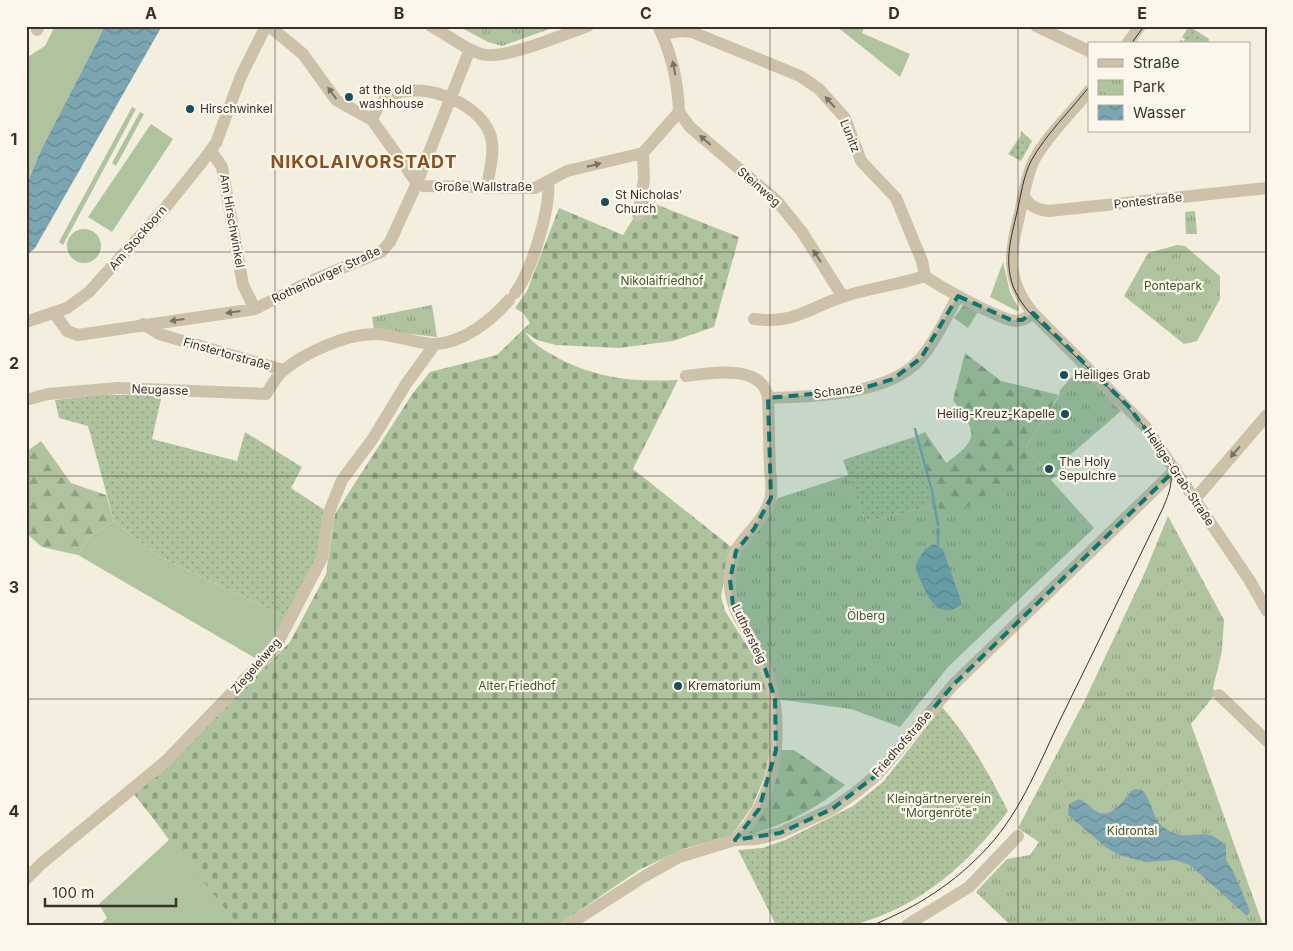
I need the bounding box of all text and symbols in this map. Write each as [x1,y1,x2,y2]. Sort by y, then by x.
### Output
text: A [145,3,157,23]
text: B [394,3,404,23]
text: C [640,3,652,23]
text: D [888,3,900,23]
text: E [1137,3,1147,23]
legend [1088,42,1250,132]
text: Straße [1133,53,1180,72]
one-way arrow [670,59,678,75]
text: Park [1133,77,1166,96]
place label: at the old washhouse [359,82,424,111]
one-way arrow [327,86,337,100]
marker: at the old washhouse [343,91,355,103]
one-way arrow [825,96,836,109]
place label: Hirschwinkel [200,101,273,116]
marker: Hirschwinkel [184,103,196,115]
text: Wasser [1133,103,1186,122]
street label: Lunitz [837,117,864,155]
text: 1 [11,129,17,149]
one-way arrow [699,134,711,146]
district label: NIKOLAIVORSTADT [270,151,458,172]
one-way arrow [586,161,601,169]
street label: Steinweg [735,164,784,209]
street label: Am Hirschwinkel [217,173,248,269]
street label: Große Wallstraße [434,179,532,194]
place label: St Nicholas’ Church [615,187,682,216]
street label: Pontestraße [1113,189,1183,212]
marker: St Nicholas’ Church [599,196,611,208]
street label: Am Stockborn [106,202,170,273]
street label: Rothenburger Straße [269,243,382,306]
one-way arrow [812,249,822,262]
park label: Nikolaifriedhof [620,273,704,288]
park label: Pontepark [1144,278,1203,293]
one-way arrow [225,308,241,316]
one-way arrow [169,316,185,324]
street label: Finstertorstraße [182,334,273,373]
text: 2 [9,353,19,373]
place label: Heiliges Grab [1074,367,1150,382]
marker: Heiliges Grab [1058,369,1070,381]
street label: Schanze [813,380,863,401]
street label: Neugasse [131,381,189,398]
place label: Heilig-Kreuz-Kapelle [937,406,1055,421]
marker: Heilig-Kreuz-Kapelle [1059,408,1071,420]
street label: Heilige-Grab-Straße [1141,425,1218,529]
one-way arrow [1229,445,1240,458]
place label: The Holy Sepulchre [1059,454,1116,483]
marker: The Holy Sepulchre [1043,463,1055,475]
text: 3 [9,577,19,597]
street label: Luthersteig [729,602,770,666]
park label: Ölberg [847,608,885,623]
street label: Ziegeleiweg [227,635,284,696]
park label: Alter Friedhof [478,678,556,693]
place label: Krematorium [688,678,761,693]
marker: Krematorium [672,680,684,692]
street label: Friedhofstraße [869,707,935,780]
park label: Kleingärtnerverein "Morgenröte" [887,791,991,820]
text: 4 [9,801,20,821]
park label: Kidrontal [1107,823,1157,838]
scale bar [45,876,176,908]
text: 100 m [52,883,94,902]

